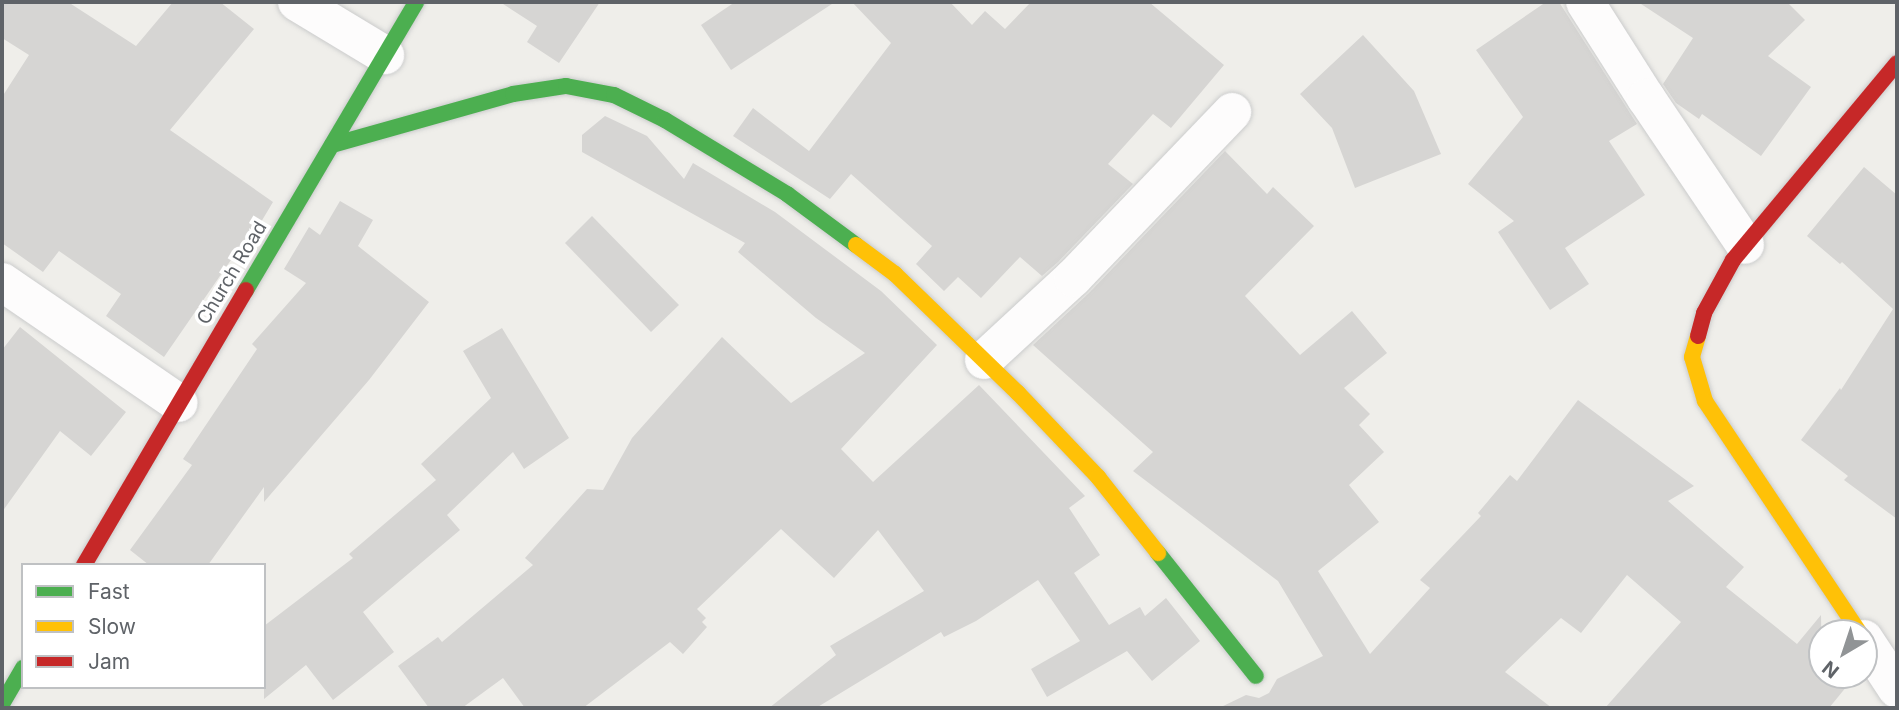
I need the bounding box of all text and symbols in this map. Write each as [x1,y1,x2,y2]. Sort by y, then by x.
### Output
street label: Church Road [192,217,272,329]
legend [21,563,266,689]
text: Fast [88,579,130,604]
text: Slow [88,614,136,639]
north arrow [1808,619,1878,689]
text: Jam [88,649,130,674]
text: N [1818,656,1844,683]

